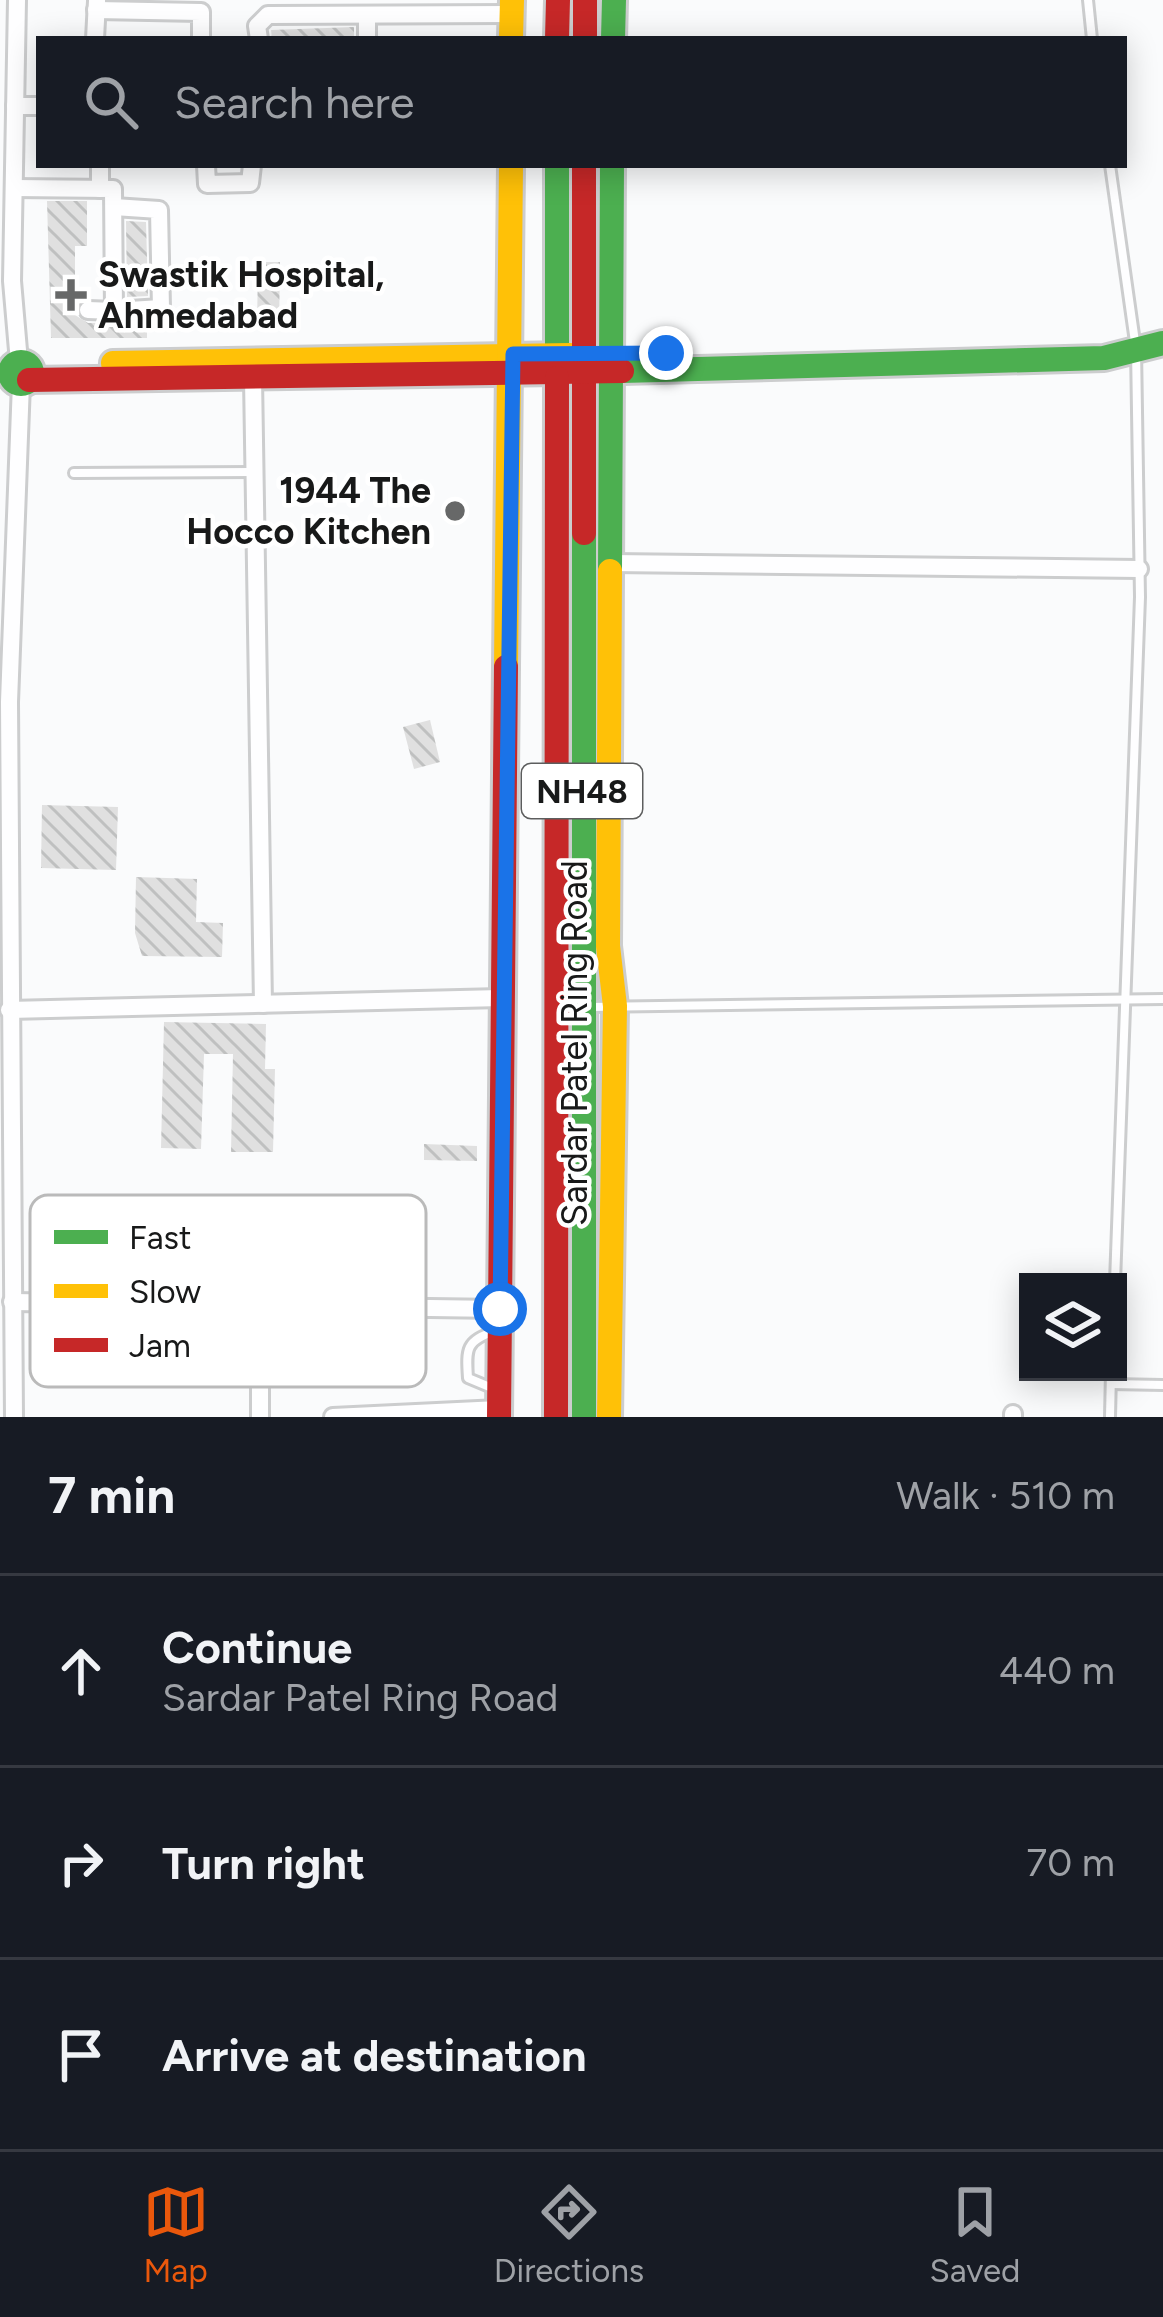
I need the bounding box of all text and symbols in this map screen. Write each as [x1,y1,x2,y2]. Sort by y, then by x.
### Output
search box [36,36,1127,168]
icon: search [78,69,144,135]
text: Search here [174,75,414,129]
place label: Swastik Hospital, Ahmedabad [98,253,384,337]
marker: Swastik Hospital, Ahmedabad [55,279,87,311]
route end [639,326,693,380]
place label: 1944 The Hocco Kitchen [186,469,431,553]
marker: 1944 The Hocco Kitchen [442,498,468,524]
road number: NH48 [522,764,642,818]
street label: Sardar Patel Ring Road [553,860,596,1226]
legend [30,1195,426,1387]
text: Fast [129,1218,191,1257]
text: Slow [129,1272,201,1311]
map controls [1019,1273,1127,1381]
button: layers [1019,1273,1127,1381]
route start [473,1282,527,1336]
text: Jam [129,1326,191,1365]
text: 7 min [48,1465,175,1526]
text: Walk · 510 m [896,1472,1115,1519]
text: Continue [162,1620,352,1674]
icon: ahead [48,1638,114,1704]
text: 440 m [999,1647,1115,1694]
text: Sardar Patel Ring Road [162,1674,558,1721]
icon: right [48,1830,114,1896]
text: Turn right [162,1836,365,1890]
text: 70 m [1026,1839,1115,1886]
icon: arrive [48,2022,114,2088]
text: Arrive at destination [162,2028,586,2082]
tab: Map [143,2179,209,2290]
tab: Directions [494,2179,644,2290]
tab: Saved [929,2179,1020,2290]

